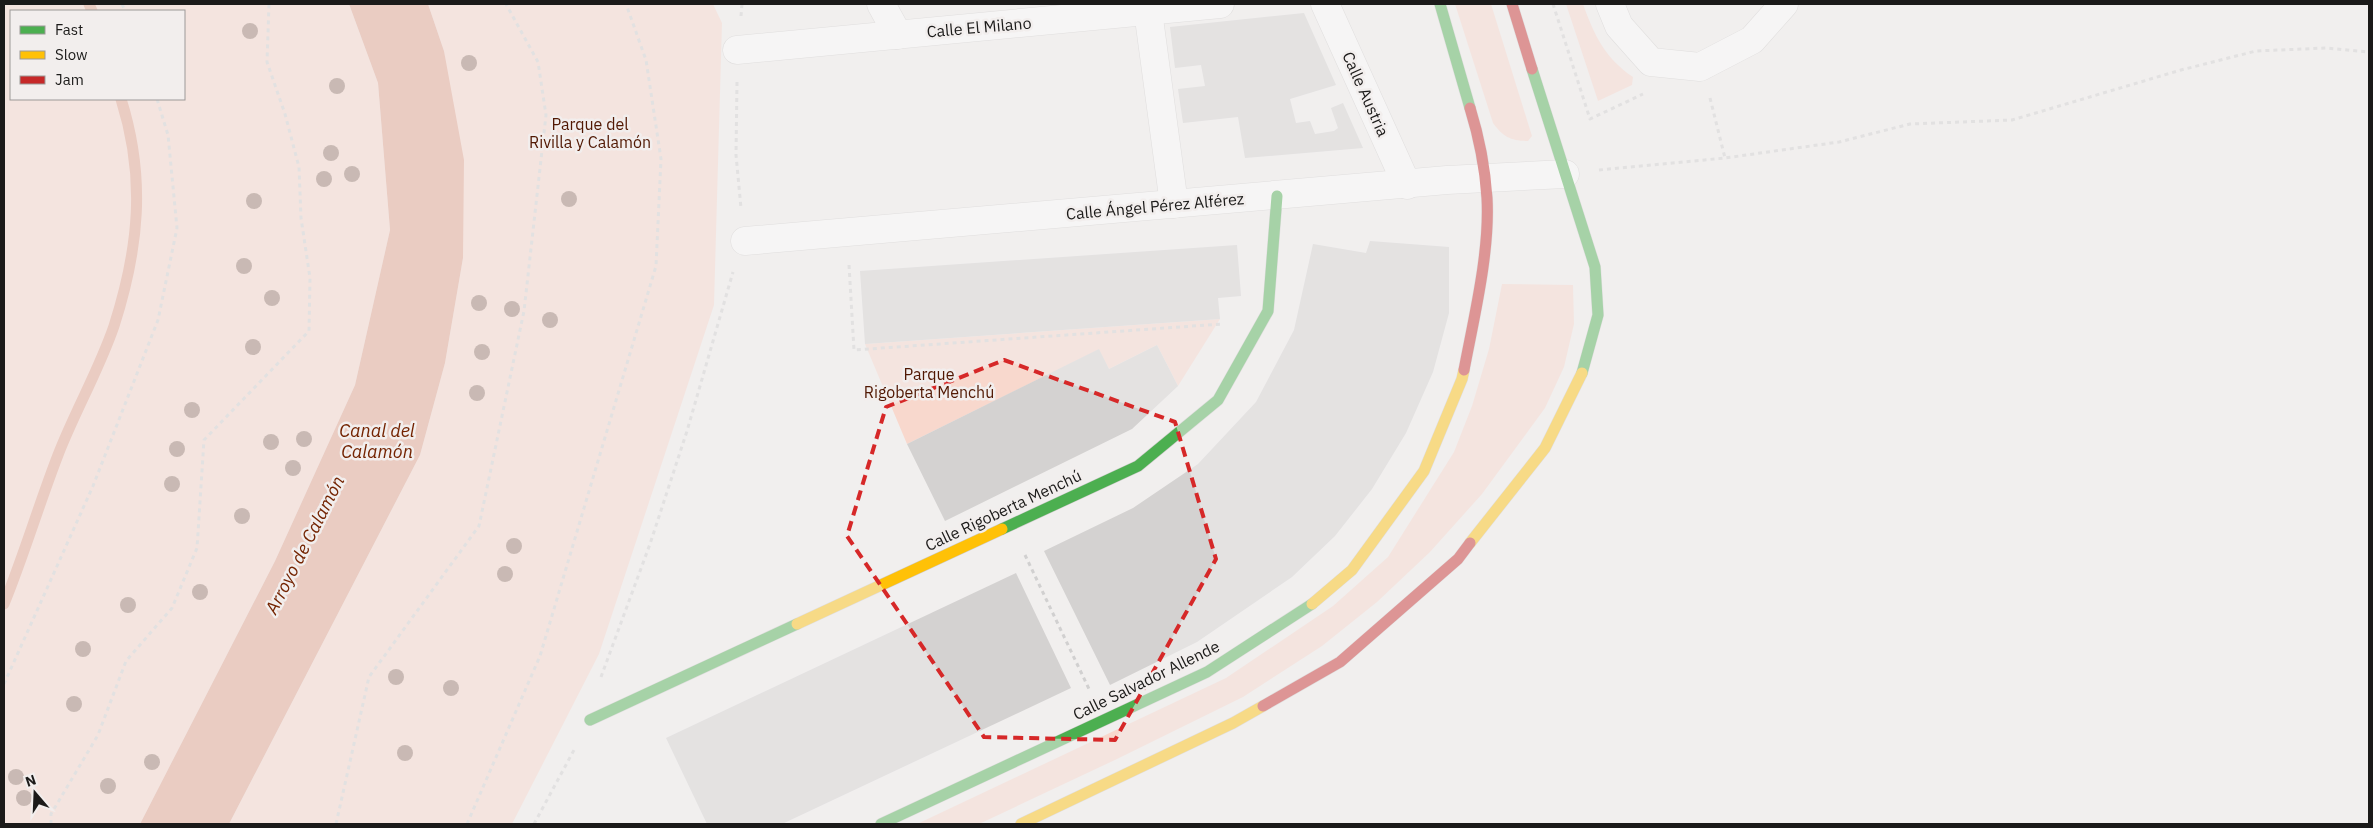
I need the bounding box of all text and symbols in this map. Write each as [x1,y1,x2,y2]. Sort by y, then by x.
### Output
legend [10,10,185,100]
street label: Calle El Milano [926,12,1032,42]
text: Fast [55,20,83,39]
text: Slow [55,45,88,64]
street label: Calle Austria [1338,48,1394,140]
text: Jam [55,70,84,89]
park label: Parque del Rivilla y Calamón [529,114,651,152]
street label: Calle Ángel Pérez Alférez [1065,187,1245,224]
park label: Parque Rigoberta Menchú [864,364,994,402]
water label: Canal del Calamón [339,419,415,463]
street label: Calle Rigoberta Menchú [922,465,1084,555]
water label: Arroyo de Calamón [259,472,349,619]
street label: Calle Salvador Allende [1069,636,1223,724]
north arrow [10,768,60,818]
text: N [23,771,38,791]

